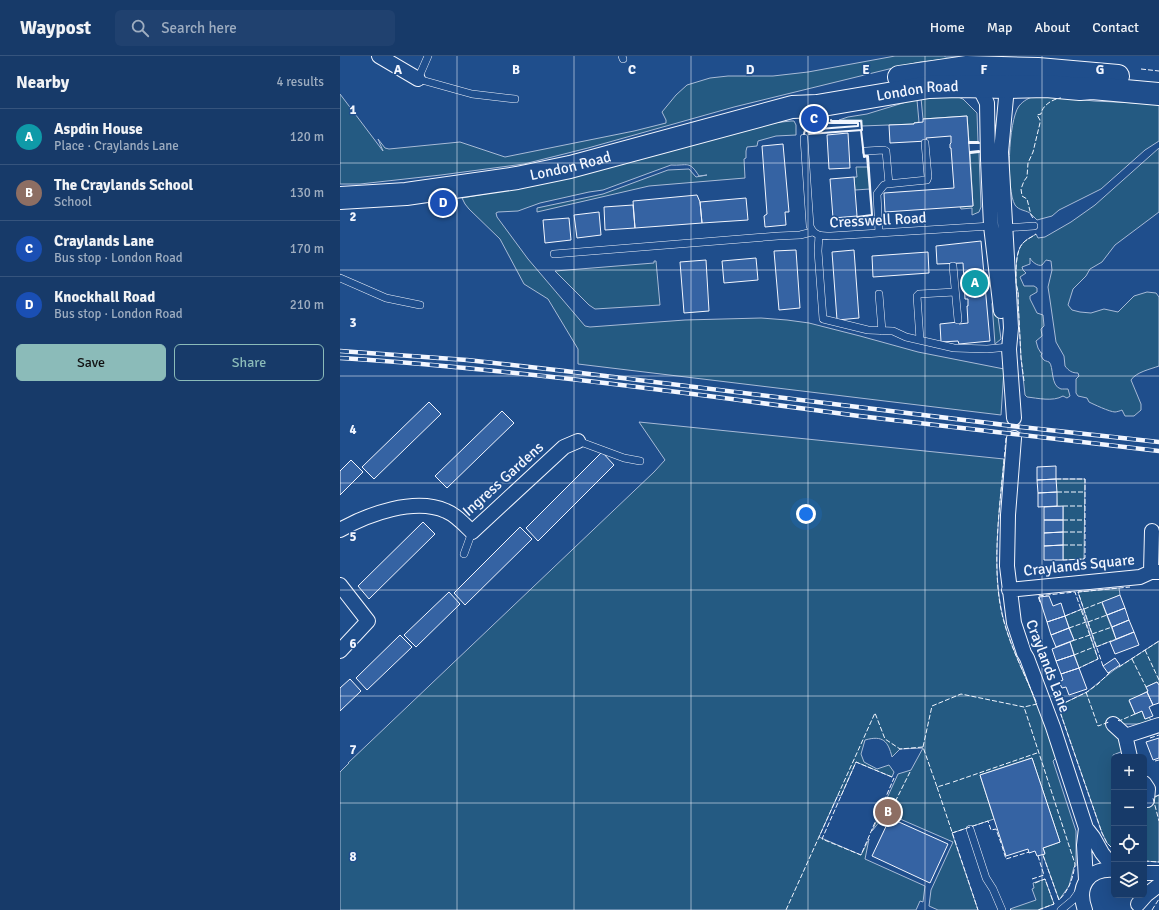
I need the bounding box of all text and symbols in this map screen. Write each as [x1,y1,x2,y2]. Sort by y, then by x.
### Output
search box [115,10,395,46]
text: Waypost [20,16,91,40]
icon: search [129,17,151,39]
text: Search here [161,19,237,37]
text: Home [930,19,965,36]
text: Map [987,19,1012,36]
text: About [1034,19,1070,36]
text: Contact [1092,19,1139,36]
text: A [394,62,403,78]
text: B [512,62,520,78]
text: C [628,62,636,78]
text: D [746,62,755,78]
text: E [862,62,870,78]
text: F [981,62,988,78]
text: G [1096,62,1104,78]
text: Nearby [16,72,69,93]
text: 4 results [276,74,324,90]
street label: London Road [875,77,959,105]
text: 1 [349,102,357,118]
pin: C [801,104,827,134]
text: Aspdin House [54,120,143,138]
text: A [25,129,33,145]
text: 120 m [290,129,324,145]
text: Place · Craylands Lane [54,138,179,154]
street label: London Road [528,147,613,184]
text: The Craylands School [54,176,193,194]
text: B [25,185,33,201]
text: 130 m [290,185,324,201]
pin: D [430,188,456,218]
text: School [54,194,92,210]
street label: Cresswell Road [829,208,927,232]
text: 2 [349,209,357,225]
text: Craylands Lane [54,232,154,250]
text: C [25,241,33,257]
text: 170 m [290,241,324,257]
text: Bus stop · London Road [54,250,183,266]
pin: A [962,268,988,298]
text: Knockhall Road [54,288,155,306]
text: D [25,297,33,313]
text: 210 m [290,297,324,313]
text: Bus stop · London Road [54,306,183,322]
text: 3 [349,315,357,331]
button: Save [16,344,166,381]
button: Share [174,344,324,381]
text: 4 [349,422,357,438]
street label: Ingress Gardens [459,438,547,520]
your location [796,504,816,524]
text: 5 [349,529,357,545]
street label: Craylands Square [1022,550,1136,580]
street label: Craylands Lane [1022,617,1074,715]
text: 6 [349,636,357,652]
text: 7 [349,742,357,758]
map controls [1111,754,1147,898]
button: + [1111,754,1147,790]
button: − [1111,790,1147,826]
pin: B [875,797,901,827]
button: locate [1111,826,1147,862]
text: 8 [349,849,357,865]
button: layers [1111,862,1147,898]

